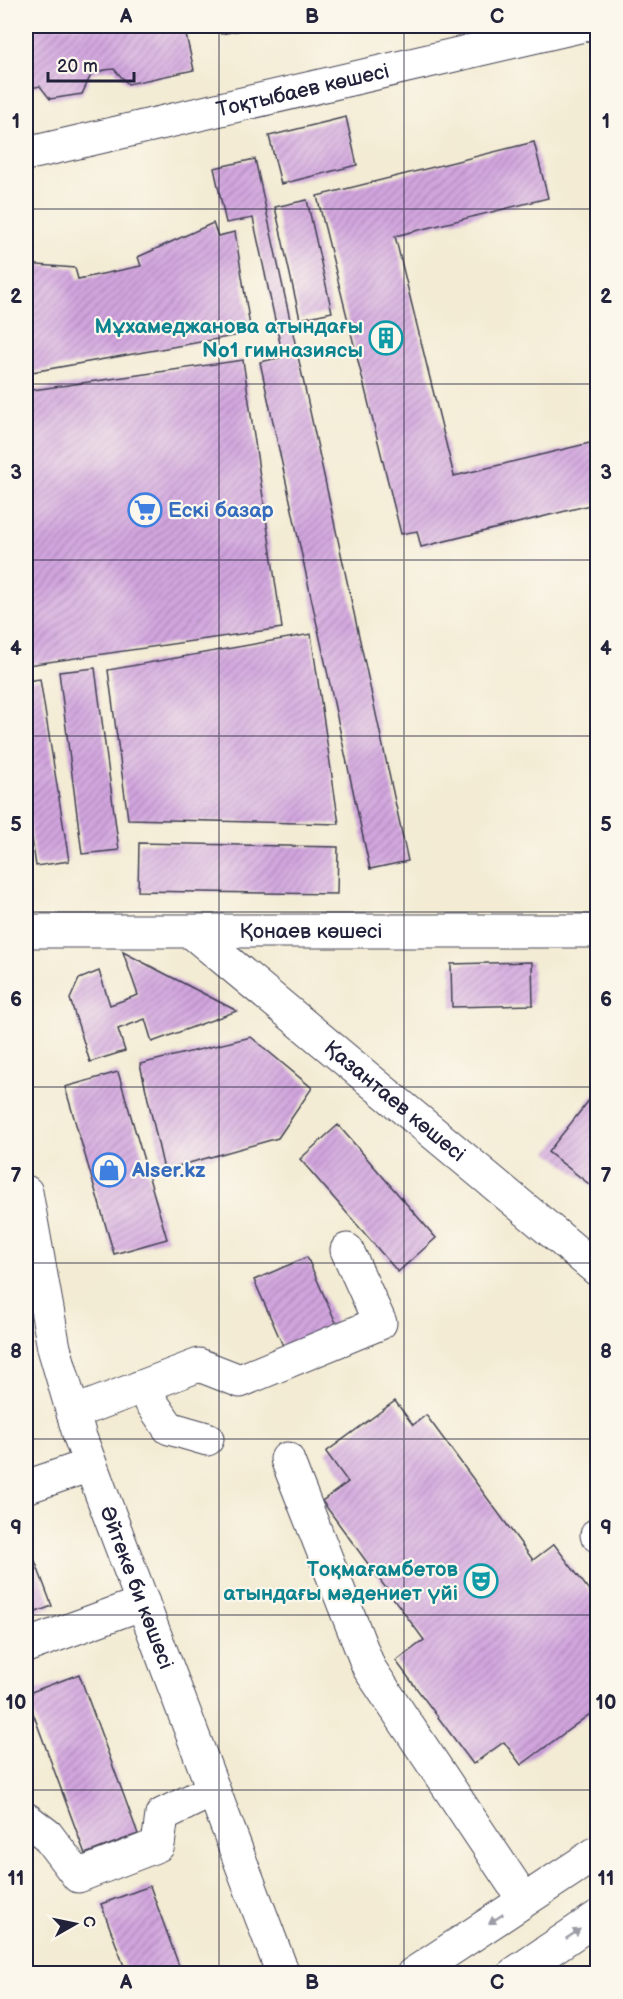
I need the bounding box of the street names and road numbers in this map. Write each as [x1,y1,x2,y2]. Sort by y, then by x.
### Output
street label: Тоқтыбаев көшесі [214,58,392,123]
street label: Қонаев көшесі [240,919,382,944]
street label: Қазантаев көшесі [319,1035,470,1167]
street label: Әйтеке би көшесі [94,1503,179,1673]

